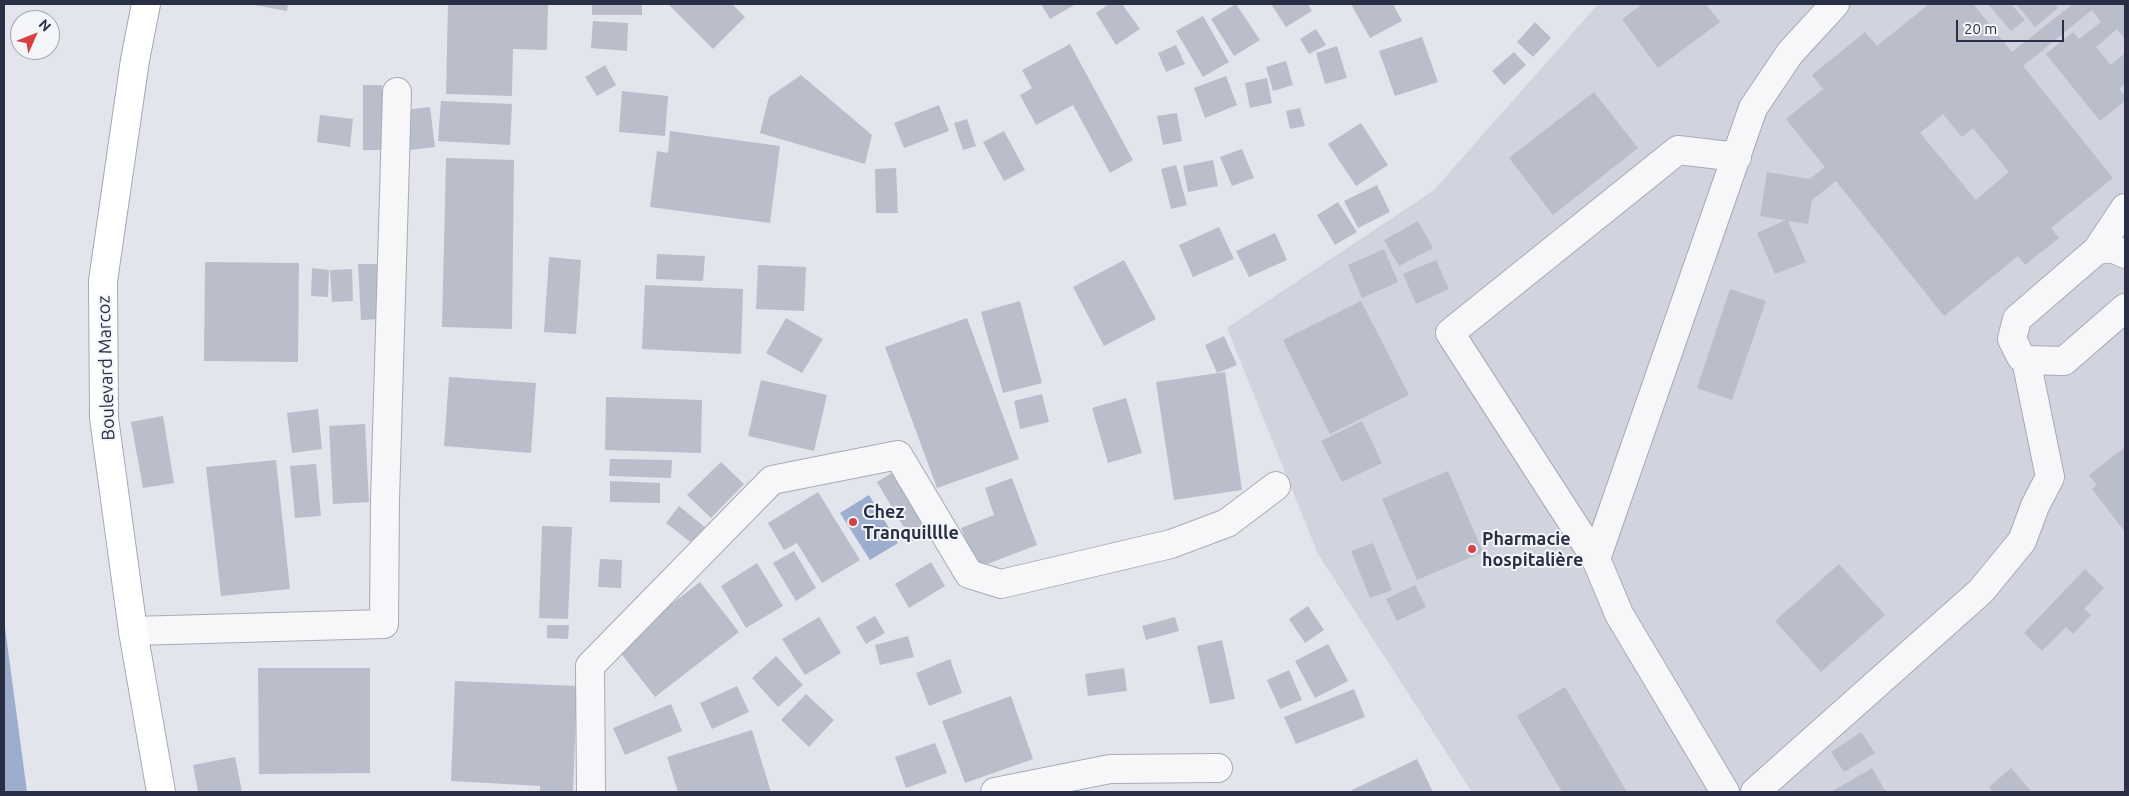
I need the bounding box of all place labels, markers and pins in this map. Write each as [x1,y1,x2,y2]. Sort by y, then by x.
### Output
place label: Chez Tranquilllle [863,501,959,544]
marker: Chez Tranquilllle [847,516,859,528]
place label: Pharmacie hospitalière [1482,528,1583,570]
marker: Pharmacie hospitalière [1466,543,1478,555]

